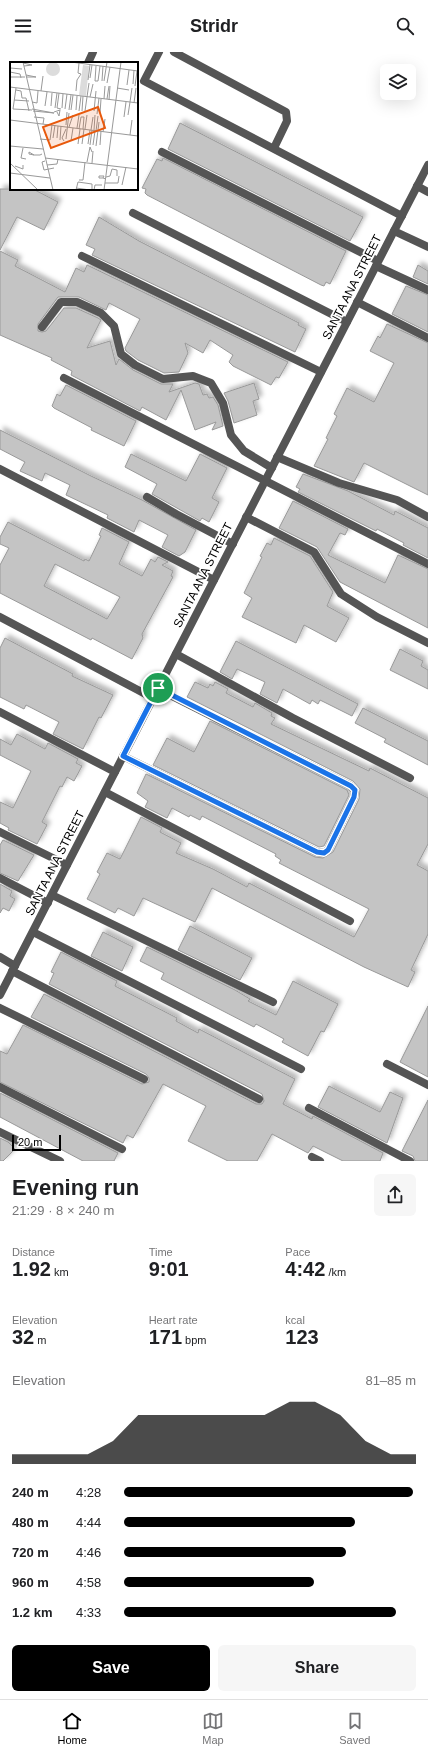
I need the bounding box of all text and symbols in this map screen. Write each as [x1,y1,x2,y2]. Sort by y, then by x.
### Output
icon: menu [12,15,34,37]
icon: search [394,15,416,37]
text: Stridr [190,16,238,36]
inset map [10,62,138,190]
map controls [380,64,416,100]
button: layers [380,64,416,100]
street label: SANTA ANA STREET [319,232,385,342]
street label: SANTA ANA STREET [170,520,236,630]
pin [141,671,175,705]
icon: arrive [147,677,169,699]
street label: SANTA ANA STREET [22,808,88,918]
scale bar [12,1133,61,1152]
text: 20 m [18,1136,42,1148]
button: share [374,1174,416,1216]
text: Evening run [12,1175,139,1200]
text: 21:29 · 8 × 240 m [12,1203,114,1218]
text: Distance [12,1246,55,1258]
text: Time [149,1246,173,1258]
text: Pace [285,1246,310,1258]
text: 1.92 [12,1258,51,1280]
text: 9:01 [149,1258,189,1280]
text: 4:42 [285,1258,325,1280]
text: km [51,1266,69,1278]
text: /km [325,1266,346,1278]
text: Elevation [12,1314,57,1326]
text: Heart rate [149,1314,198,1326]
text: kcal [285,1314,305,1326]
text: 32 [12,1326,34,1348]
text: 171 [149,1326,182,1348]
text: 123 [285,1326,319,1348]
text: m [34,1334,46,1346]
text: bpm [182,1334,207,1346]
text: Elevation [12,1373,65,1388]
text: 81–85 m [365,1373,416,1388]
text: 240 m [12,1485,49,1500]
text: 4:28 [76,1485,101,1500]
text: 480 m [12,1515,49,1530]
text: 4:44 [76,1515,101,1530]
text: 720 m [12,1545,49,1560]
text: 4:46 [76,1545,101,1560]
text: 960 m [12,1575,49,1590]
text: 4:58 [76,1575,101,1590]
text: 1.2 km [12,1605,52,1620]
text: 4:33 [76,1605,101,1620]
button: Save [12,1645,210,1691]
button: Share [218,1645,416,1691]
tab: Home [58,1710,87,1746]
tab: Map [202,1710,224,1746]
tab: Saved [339,1710,370,1746]

